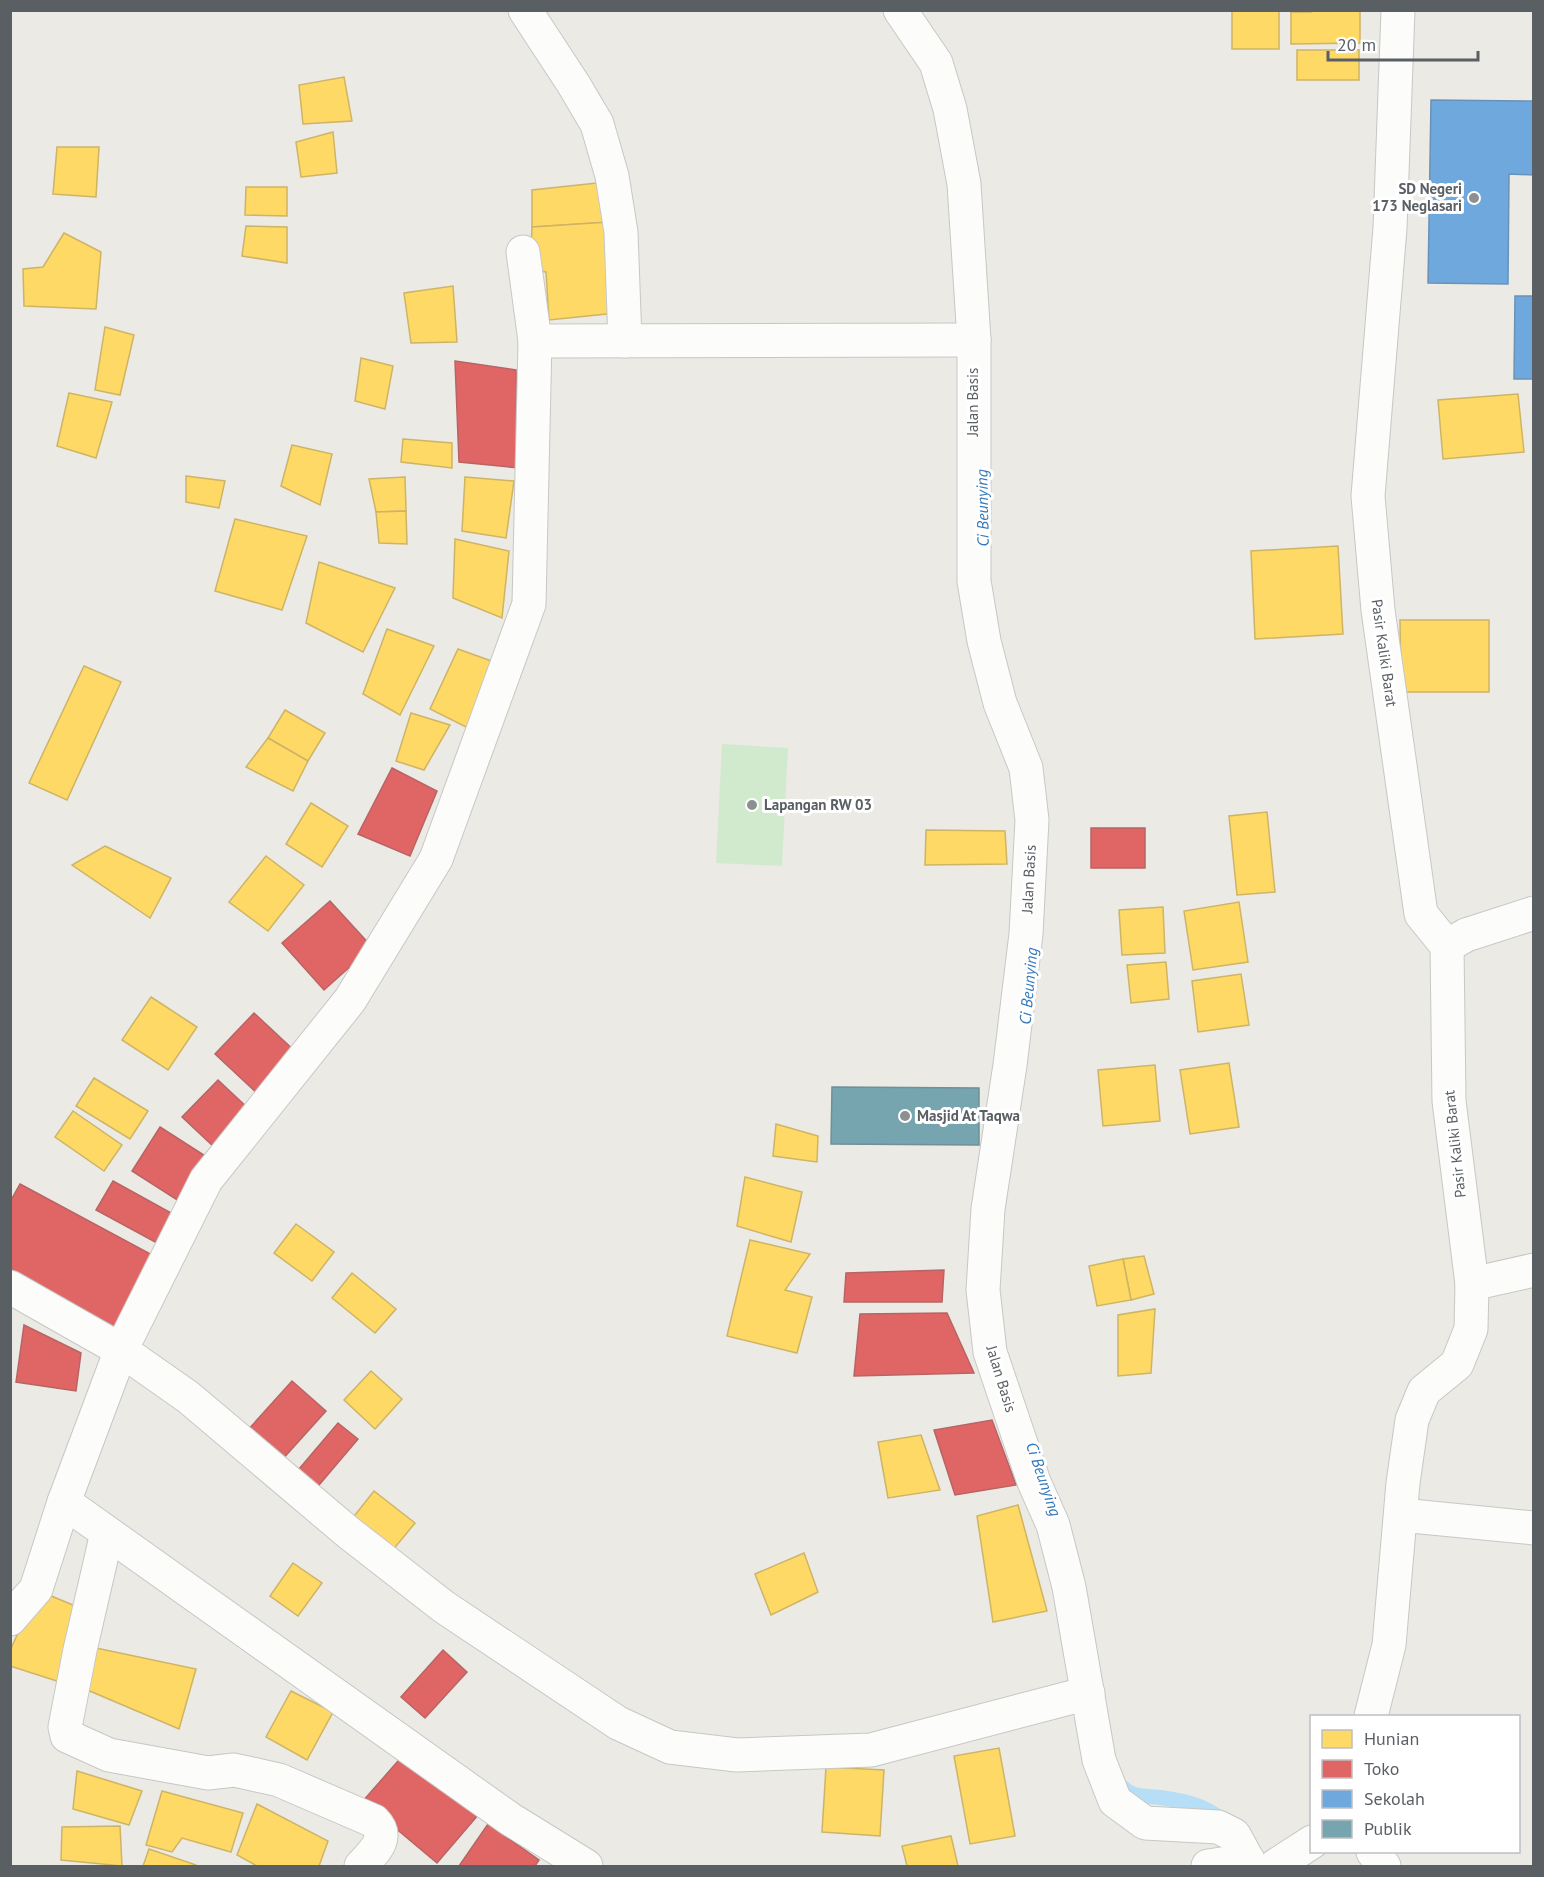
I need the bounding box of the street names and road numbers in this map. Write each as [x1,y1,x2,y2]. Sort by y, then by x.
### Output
street label: Jalan Basis [963,368,982,437]
street label: Pasir Kaliki Barat [1368,598,1401,708]
street label: Jalan Basis [1017,844,1040,915]
street label: Pasir Kaliki Barat [1439,1089,1470,1199]
street label: Jalan Basis [982,1342,1021,1414]

